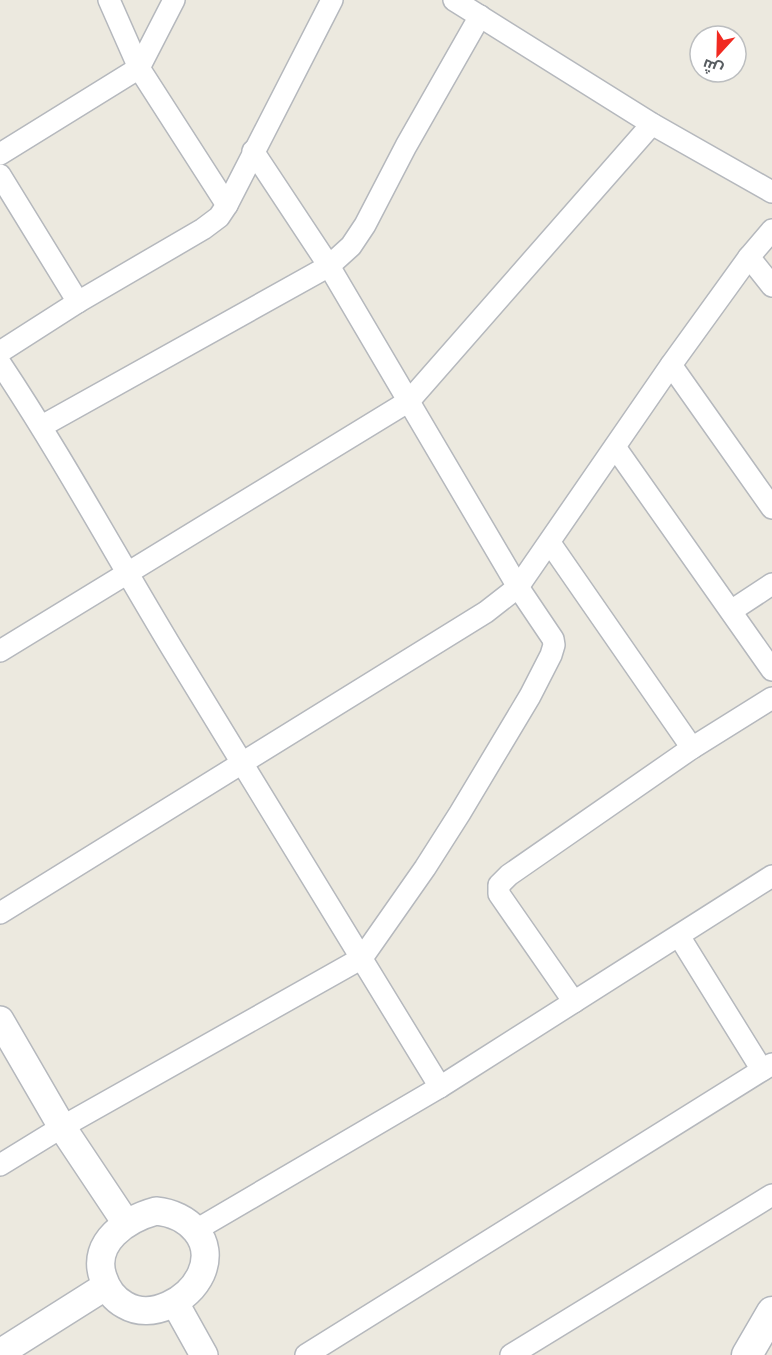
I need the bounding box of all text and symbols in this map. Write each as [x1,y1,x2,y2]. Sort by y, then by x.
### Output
north arrow [688,24,748,84]
text: ش [699,55,726,81]

